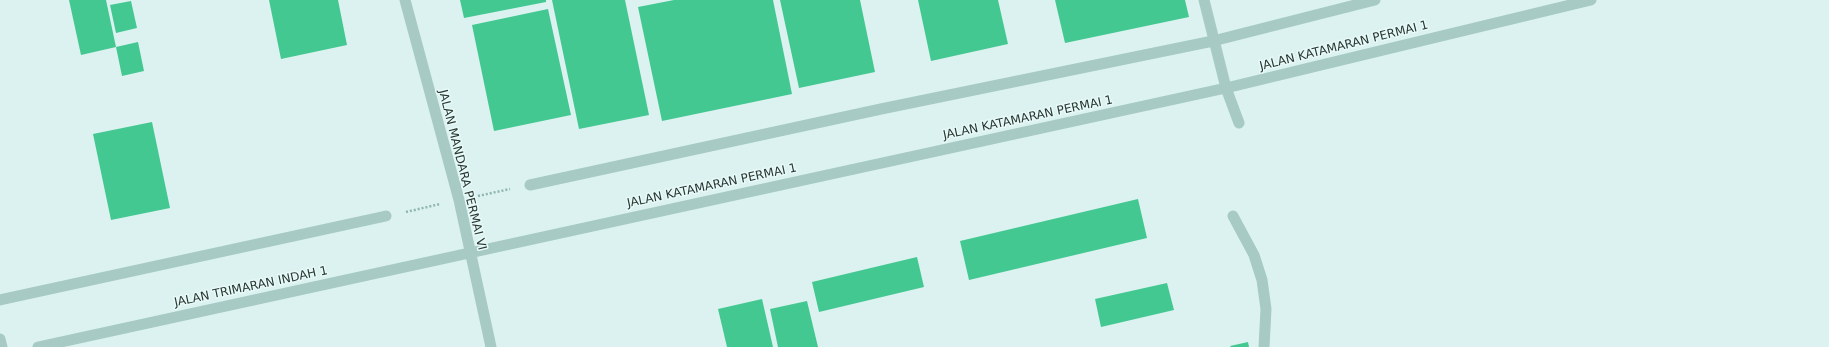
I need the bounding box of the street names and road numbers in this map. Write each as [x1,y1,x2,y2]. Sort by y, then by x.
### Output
street label: JALAN KATAMARAN PERMAI 1 [1258,18,1430,74]
street label: JALAN MANDARA PERMAI VI [435,88,489,252]
street label: JALAN KATAMARAN PERMAI 1 [942,93,1114,143]
street label: JALAN KATAMARAN PERMAI 1 [626,161,798,211]
street label: JALAN TRIMARAN INDAH 1 [173,264,329,310]

